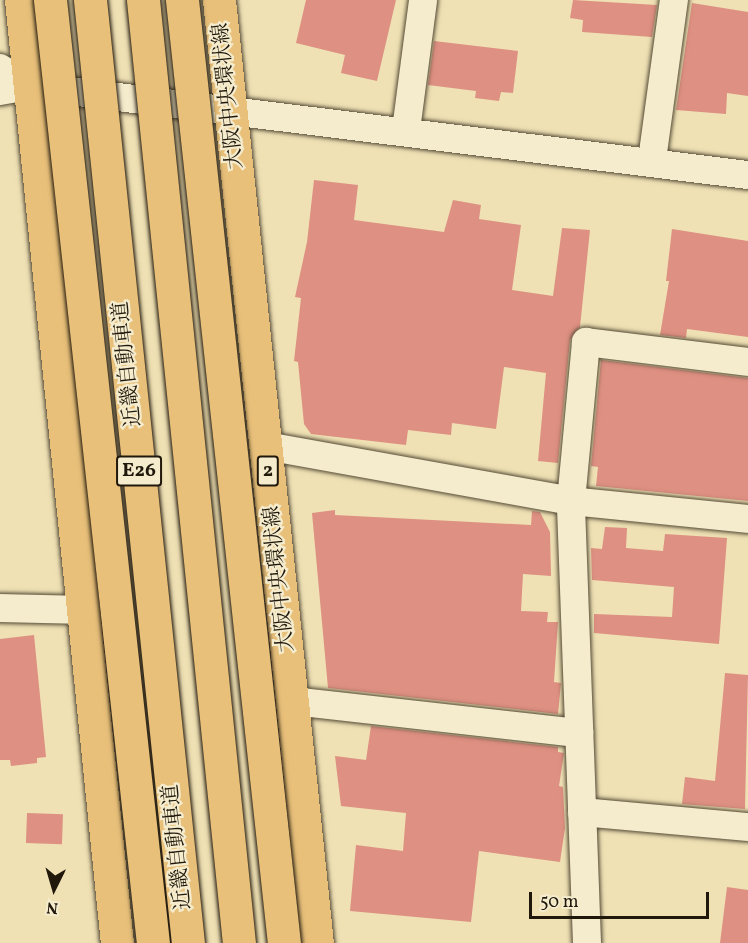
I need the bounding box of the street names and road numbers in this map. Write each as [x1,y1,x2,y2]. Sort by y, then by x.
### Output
street label: 大阪中央環状線 [209,22,249,170]
street label: 近畿自動車道 [109,300,147,428]
road number: E26 [115,454,163,488]
road number: 2 [256,454,280,488]
street label: 大阪中央環状線 [260,505,300,653]
street label: 近畿自動車道 [159,783,197,911]

